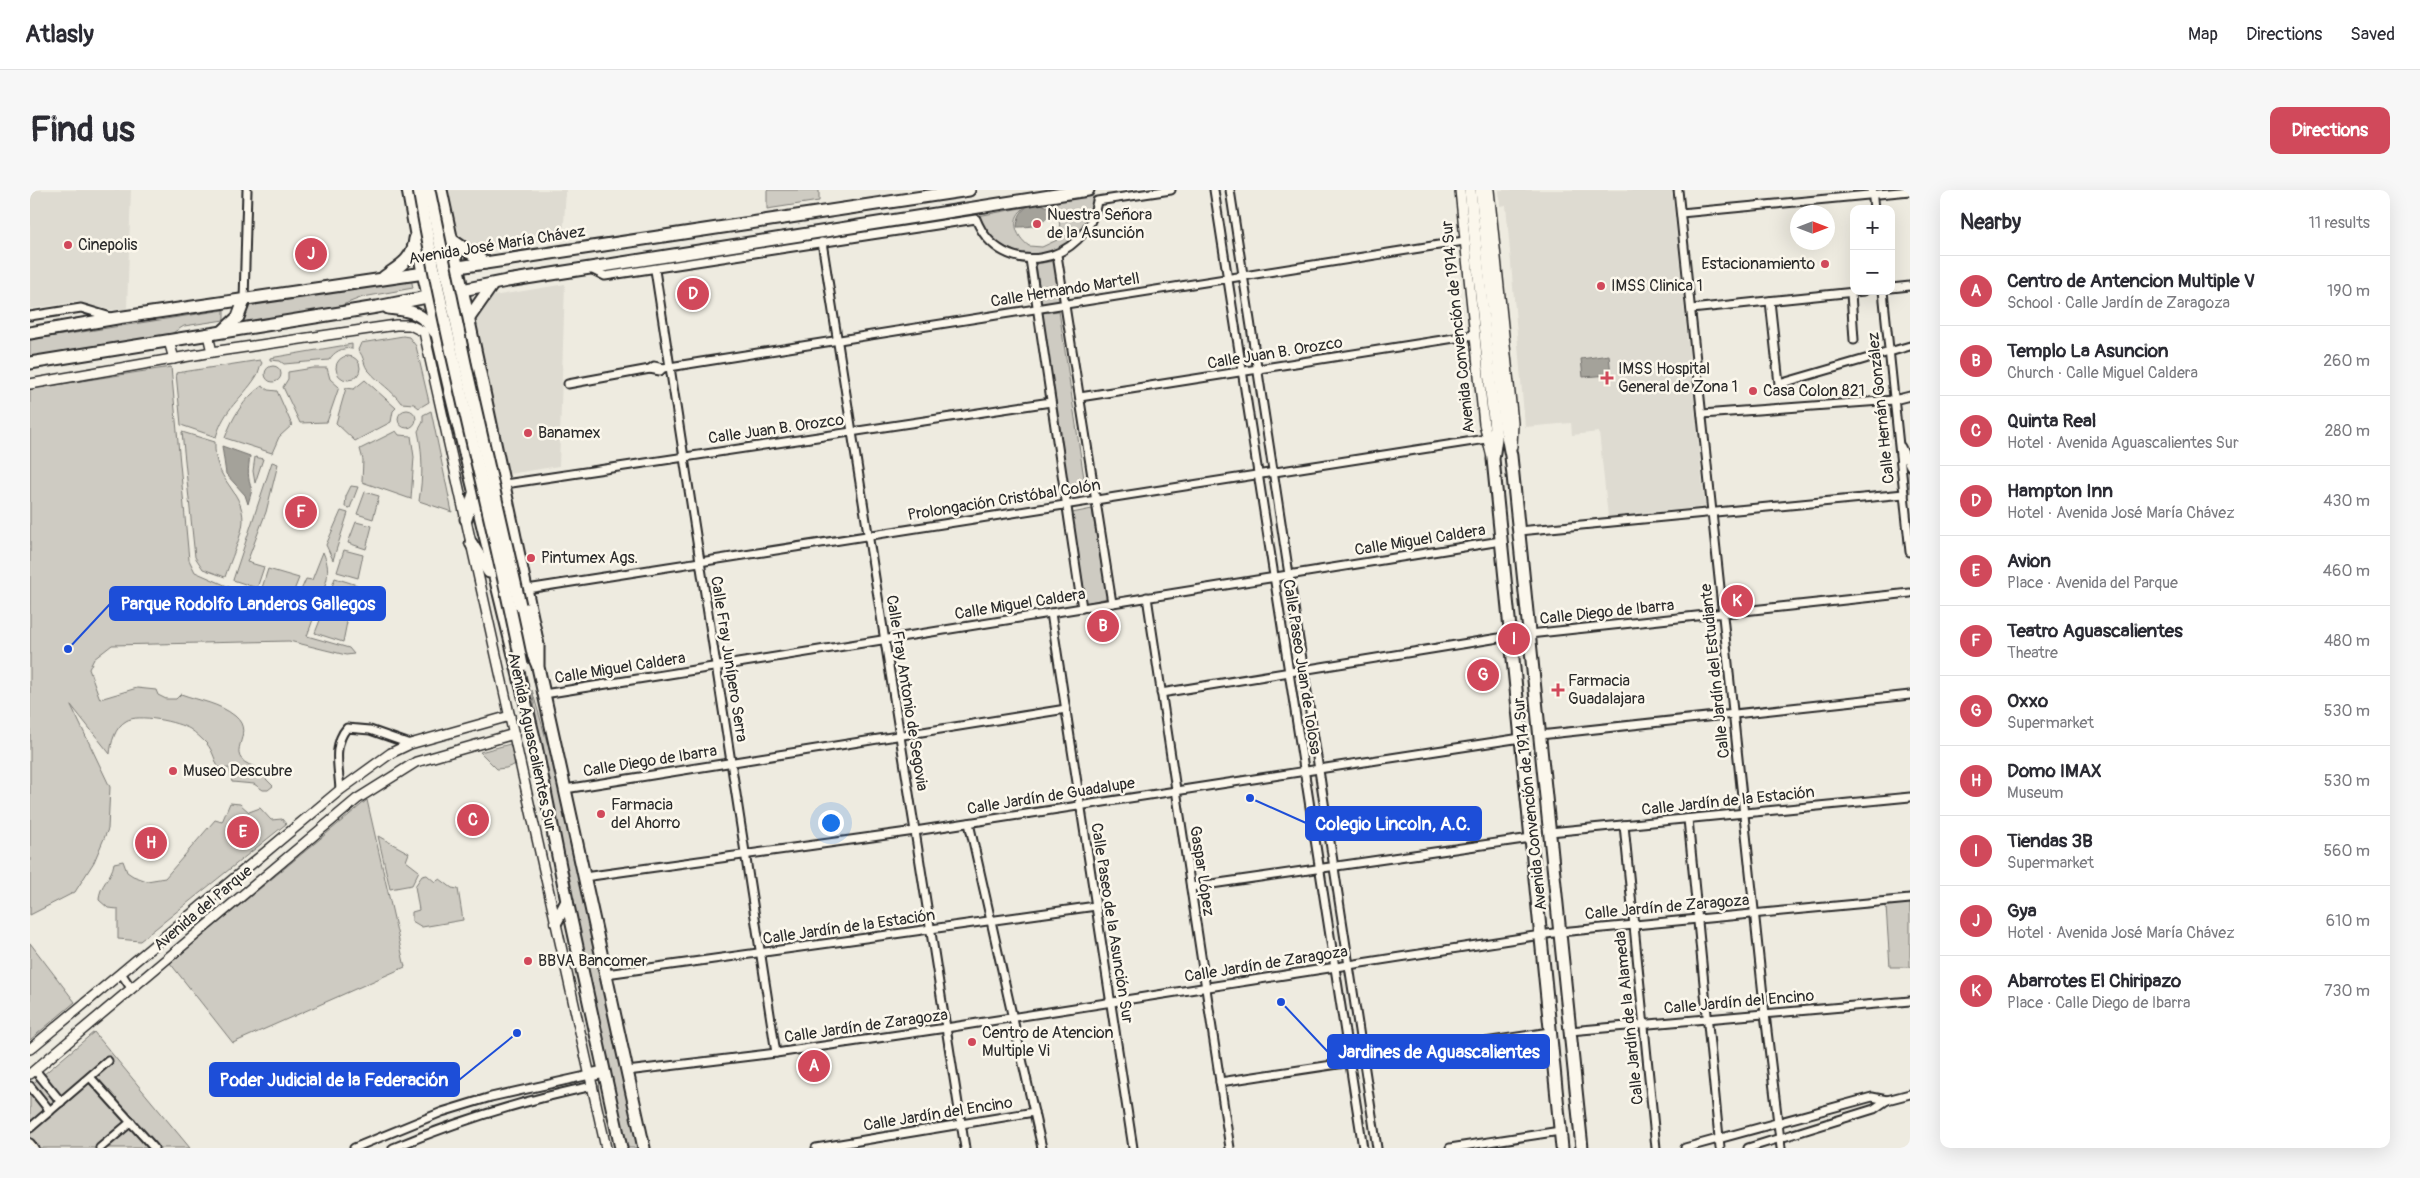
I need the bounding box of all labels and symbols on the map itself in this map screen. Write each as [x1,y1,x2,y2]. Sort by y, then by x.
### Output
place label: Nuestra Señora de la Asunción [1047,205,1152,243]
north arrow [1790,205,1835,250]
marker: Nuestra Señora de la Asunción [1031,218,1043,230]
street label: Avenida Convención de 1914 Sur [1437,219,1479,435]
street label: Avenida José María Chávez [407,221,587,269]
place label: Cinepolis [78,235,137,255]
pin: J [295,235,327,273]
marker: Cinepolis [62,239,74,251]
place label: Estacionamiento [1701,254,1815,274]
marker: Estacionamiento [1819,258,1831,270]
street label: Calle Hernando Martell [989,268,1141,312]
pin: D [677,275,709,313]
place label: IMSS Clinica 1 [1611,276,1703,296]
marker: IMSS Clinica 1 [1595,280,1607,292]
street label: Calle Hernán González [1863,331,1899,485]
street label: Calle Juan B. Orozco [1206,332,1344,374]
place label: IMSS Hospital General de Zona 1 [1618,359,1738,397]
marker: IMSS Hospital General de Zona 1 [1600,371,1614,385]
place label: Casa Colon 821 [1763,381,1865,401]
marker: Casa Colon 821 [1747,385,1759,397]
street label: Calle Juan B. Orozco [707,410,845,448]
place label: Banamex [538,423,601,443]
marker: Banamex [522,427,534,439]
street label: Prolongación Cristóbal Colón [906,475,1102,525]
pin: F [285,493,317,531]
street label: Calle Miguel Caldera [1353,520,1487,560]
place label: Pintumex Ags. [541,548,638,568]
marker: Pintumex Ags. [525,552,537,564]
street label: Calle Fray Junípero Serra [706,575,752,743]
street label: Calle Paseo Juan de Tolosa [1278,578,1326,756]
pin: K [1721,582,1753,620]
street label: Calle Jardín del Estudiante [1696,583,1734,759]
street label: Calle Miguel Caldera [953,584,1087,624]
callout: Parque Rodolfo Landeros Gallegos [110,587,385,620]
text: Parque Rodolfo Landeros Gallegos [121,593,376,616]
street label: Calle Fray Antonio de Segovia [882,594,932,792]
street label: Calle Diego de Ibarra [1539,595,1675,629]
pin: B [1087,607,1119,645]
pin: I [1498,620,1530,658]
street label: Calle Miguel Caldera [553,648,687,688]
street label: Avenida Aguascalientes Sur [503,651,561,834]
pin: G [1467,656,1499,694]
place label: Farmacia Guadalajara [1568,671,1645,709]
marker: Farmacia Guadalajara [1552,684,1564,696]
street label: Avenida Convención de 1914 Sur [1509,696,1551,912]
street label: Calle Diego de Ibarra [582,741,718,781]
place label: Museo Descubre [183,761,292,781]
marker: Museo Descubre [167,765,179,777]
street label: Calle Jardín de Guadalupe [966,773,1136,819]
street label: Calle Jardín de la Estación [1641,782,1815,820]
place label: Farmacia del Ahorro [611,795,681,833]
pin: C [457,801,489,839]
callout: Colegio Lincoln, A.C. [1306,807,1481,840]
marker: Farmacia del Ahorro [595,808,607,820]
your location [818,810,844,836]
pin: E [227,813,259,851]
text: Colegio Lincoln, A.C. [1315,813,1471,836]
street label: Calle Paseo de la Asunción Sur [1086,821,1138,1025]
pin: H [135,824,167,862]
street label: Gaspar López [1185,825,1219,917]
street label: Avenida del Parque [150,861,257,955]
street label: Calle Jardín de Zaragoza [1584,890,1750,924]
street label: Calle Jardín de la Estación [762,905,936,949]
street label: Calle Jardín de la Alameda [1610,930,1648,1106]
street label: Calle Jardín de Zaragoza [1183,941,1349,987]
place label: BBVA Bancomer [538,951,648,971]
marker: BBVA Bancomer [522,955,534,967]
street label: Calle Jardín del Encino [1663,985,1815,1019]
street label: Calle Jardín de Zaragoza [783,1005,949,1047]
place label: Centro de Atencion Multiple Vi [982,1023,1114,1061]
callout: Jardines de Aguascalientes [1328,1035,1549,1068]
marker: Centro de Atencion Multiple Vi [966,1036,978,1048]
text: Jardines de Aguascalientes [1338,1041,1541,1064]
pin: A [798,1047,830,1085]
callout: Poder Judicial de la Federación [210,1063,459,1096]
text: Poder Judicial de la Federación [220,1069,449,1092]
street label: Calle Jardín del Encino [862,1092,1015,1136]

